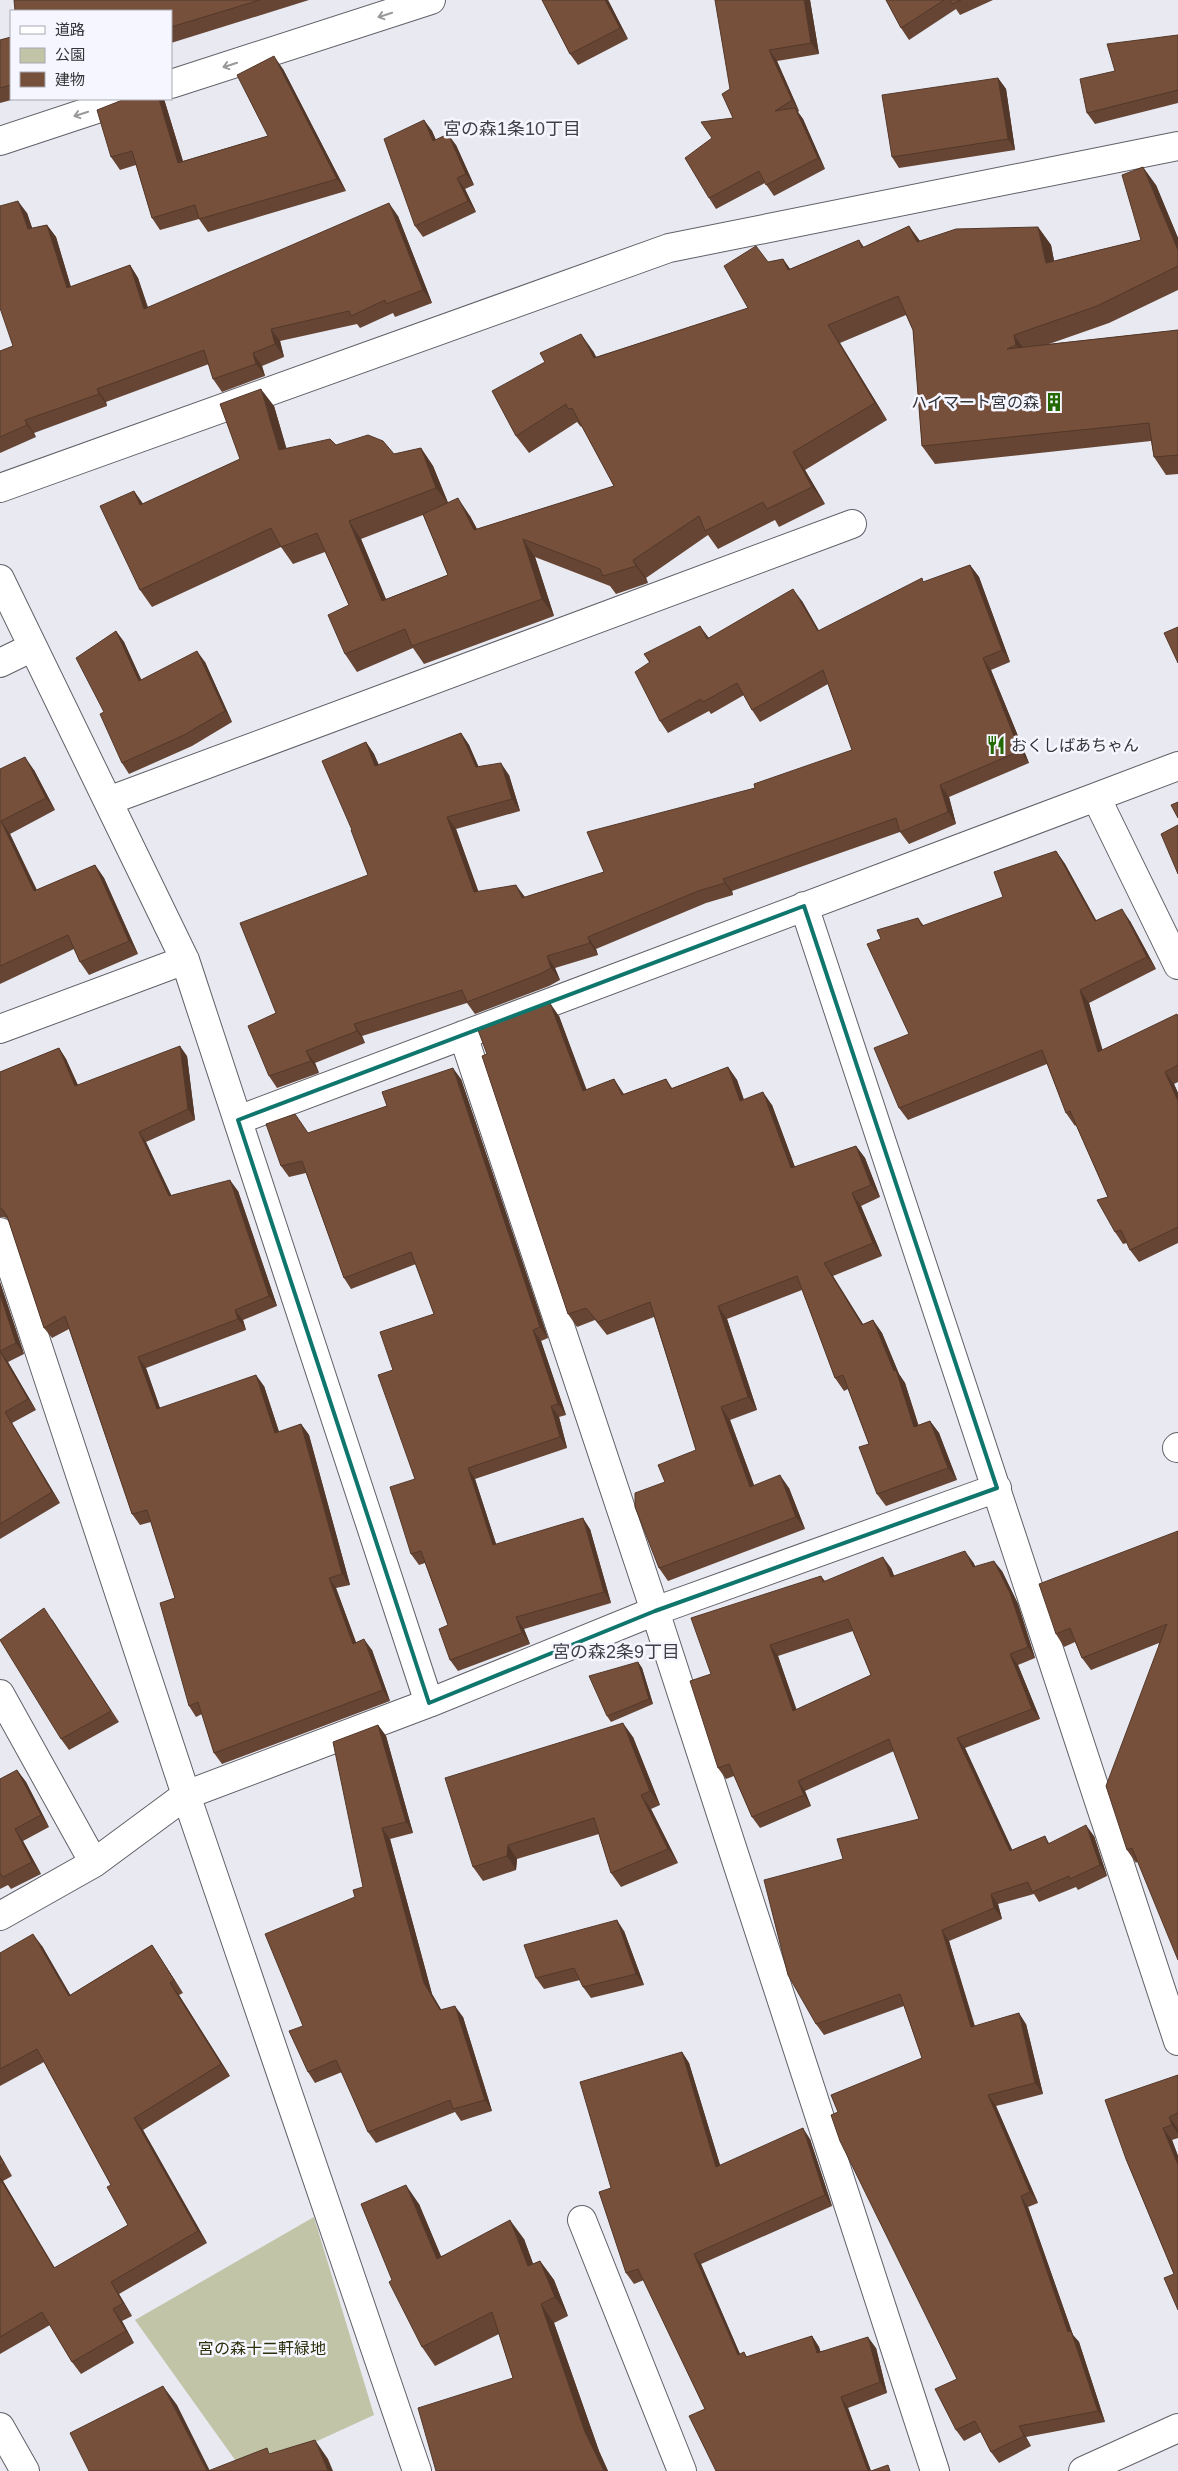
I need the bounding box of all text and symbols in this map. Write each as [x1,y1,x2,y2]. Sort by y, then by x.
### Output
legend [10,10,172,100]
one-way arrow [377,11,393,20]
text: 道路 [55,21,85,38]
text: 公園 [55,46,85,63]
one-way arrow [223,61,238,70]
text: 建物 [55,71,85,88]
one-way arrow [73,110,89,119]
district label: 宮の森1条10丁目 [443,119,581,139]
building icon: ハイマート宮の森 [1043,391,1065,413]
place label: ハイマート宮の森 [911,394,1039,411]
restaurant icon: おくしばあちゃん [985,734,1007,756]
place label: おくしばあちゃん [1011,737,1139,754]
district label: 宮の森2条9丁目 [552,1642,680,1662]
park label: 宮の森十二軒緑地 [198,2340,326,2357]

